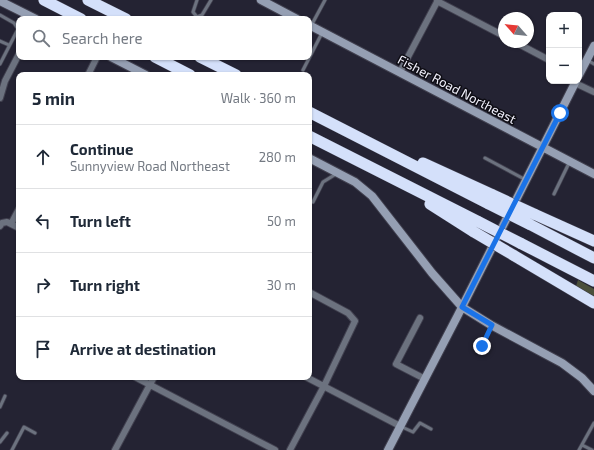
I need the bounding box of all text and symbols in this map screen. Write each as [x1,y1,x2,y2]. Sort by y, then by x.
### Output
north arrow [498,12,534,48]
map controls [546,12,582,84]
button: + [546,12,582,48]
search box [16,16,312,60]
icon: search [30,27,52,49]
text: Search here [62,29,143,47]
button: − [546,48,582,84]
street label: Fisher Road Northeast [395,51,519,127]
text: 5 min [32,88,75,108]
text: Walk · 360 m [221,90,296,106]
route start [551,104,569,122]
text: Continue [70,140,133,158]
icon: ahead [32,146,54,168]
text: 280 m [259,149,296,165]
text: Sunnyview Road Northeast [70,158,230,174]
icon: left [32,210,54,232]
text: Turn left [70,212,131,230]
text: 50 m [267,213,296,229]
icon: right [32,274,54,296]
text: Turn right [70,276,140,294]
text: 30 m [267,277,296,293]
route end [473,337,491,355]
icon: arrive [32,338,54,360]
text: Arrive at destination [70,340,216,358]

